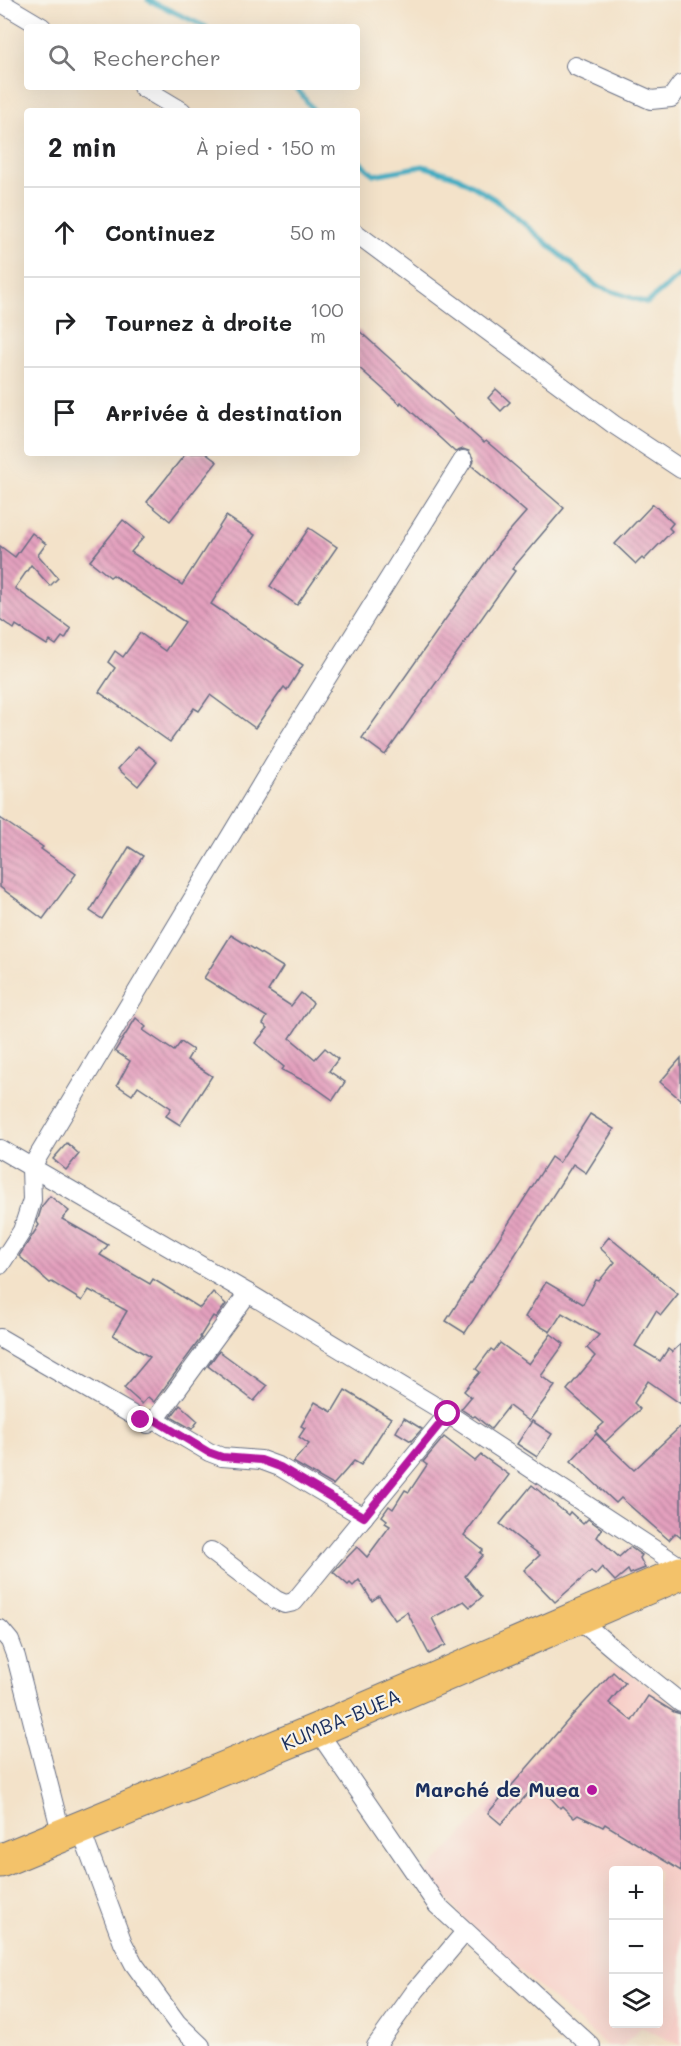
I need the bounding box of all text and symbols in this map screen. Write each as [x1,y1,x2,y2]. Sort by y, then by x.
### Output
search box [24,24,360,90]
icon: search [45,41,78,74]
text: Rechercher [93,43,221,72]
text: 2 min [48,130,116,164]
text: À pied · 150 m [195,134,336,160]
icon: ahead [48,216,81,249]
text: Continuez [105,218,215,247]
text: 50 m [290,219,336,245]
text: 100 m [310,296,344,348]
icon: right [48,306,81,339]
text: Tournez à droite [105,308,292,337]
icon: arrive [48,396,81,429]
text: Arrivée à destination [105,398,342,427]
route start [434,1400,460,1426]
route end [127,1406,153,1432]
street label: KUMBA-BUEA [277,1682,404,1756]
place label: Marché de Muea [415,1776,580,1802]
marker: Marché de Muea [585,1783,599,1797]
map controls [609,1866,663,2028]
button: + [609,1866,663,1920]
button: − [609,1920,663,1974]
button: layers [609,1974,663,2028]

